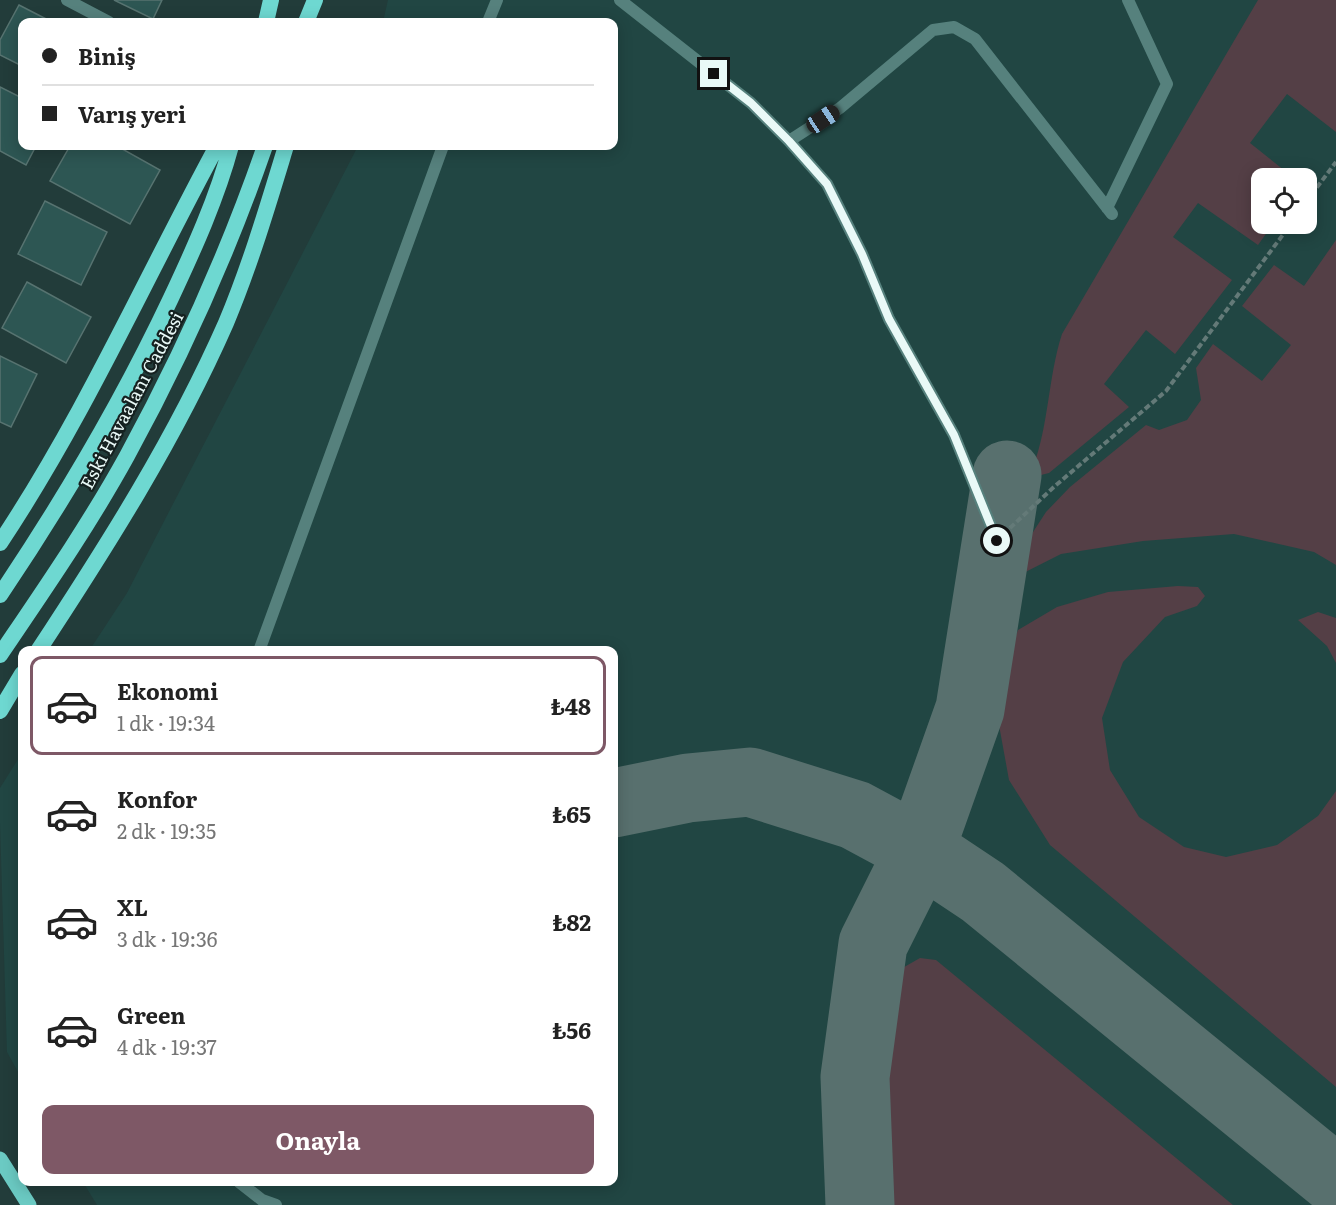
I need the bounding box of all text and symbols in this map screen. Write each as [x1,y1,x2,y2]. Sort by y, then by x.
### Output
text: Biniş [78,39,136,72]
route end [700,60,727,87]
text: Varış yeri [78,97,186,130]
car [803,102,843,136]
map controls [1251,168,1317,234]
button: locate [1251,168,1317,234]
street label: Eski Havaalanı Caddesi [73,306,189,494]
route start [983,527,1010,554]
text: Ekonomi [117,674,218,707]
icon: car [45,679,99,733]
text: ₺48 [551,689,591,722]
text: 1 dk · 19:34 [117,707,215,737]
text: Konfor [117,782,197,815]
icon: car [45,787,99,841]
text: ₺65 [552,797,591,830]
text: 2 dk · 19:35 [117,815,216,845]
text: XL [117,890,148,923]
icon: car [45,895,99,949]
text: ₺82 [552,905,591,938]
text: 3 dk · 19:36 [117,923,218,953]
text: Green [117,998,186,1031]
icon: car [45,1003,99,1057]
text: ₺56 [552,1013,591,1046]
text: 4 dk · 19:37 [117,1031,217,1061]
button: Onayla [42,1105,594,1174]

